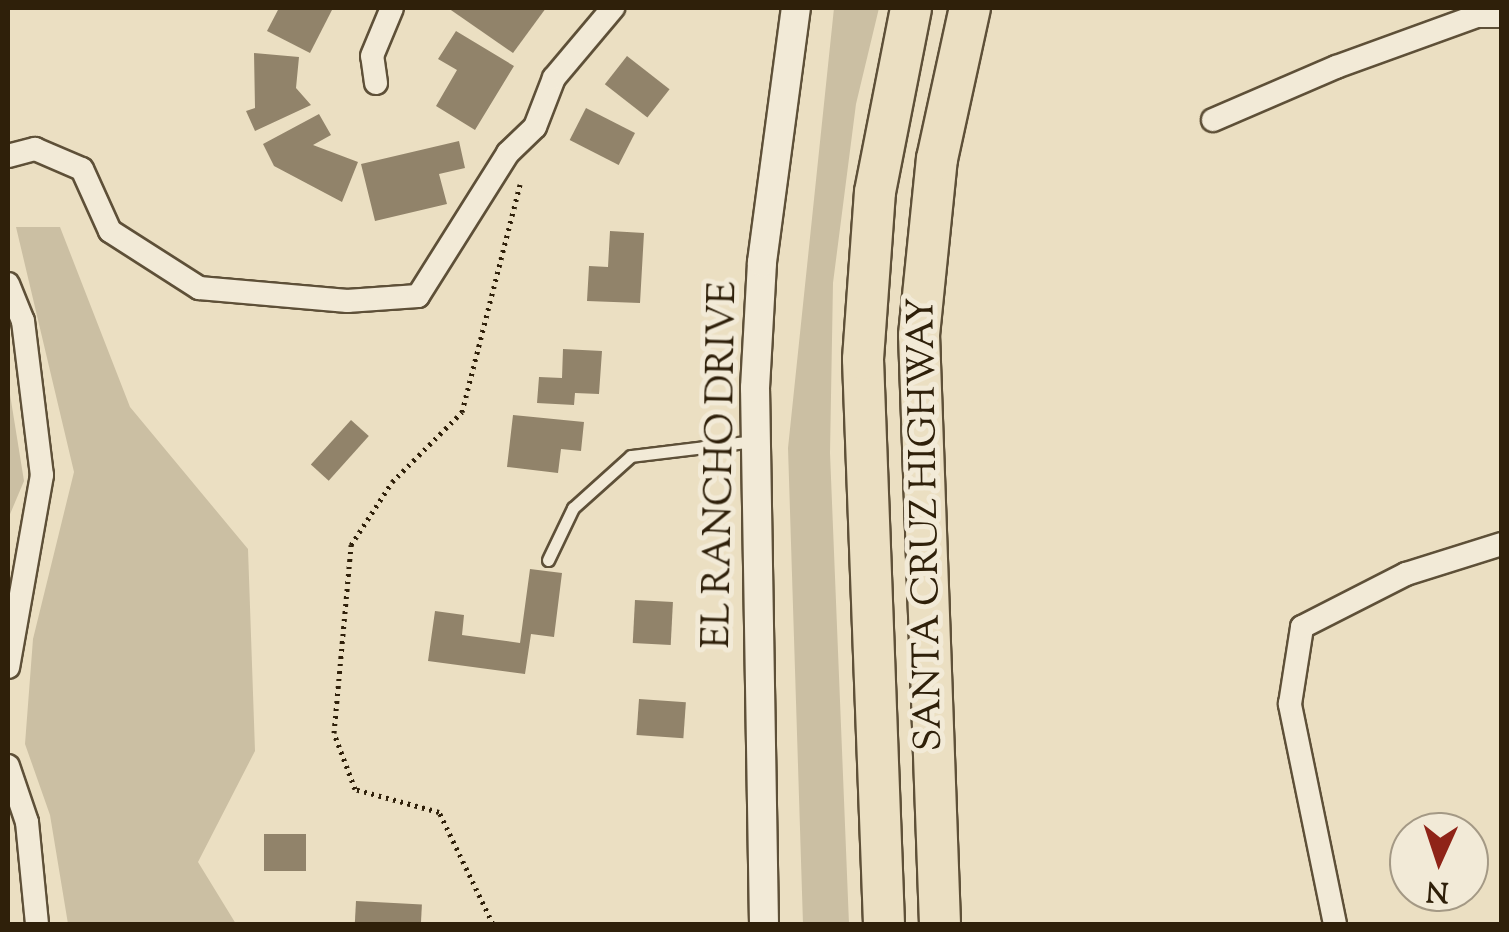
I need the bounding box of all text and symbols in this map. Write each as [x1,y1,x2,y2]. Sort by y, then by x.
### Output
street label: EL RANCHO DRIVE [697,281,749,649]
street label: SANTA CRUZ HIGHWAY [901,297,955,751]
north arrow [1389,812,1489,912]
text: N [1425,869,1450,911]

